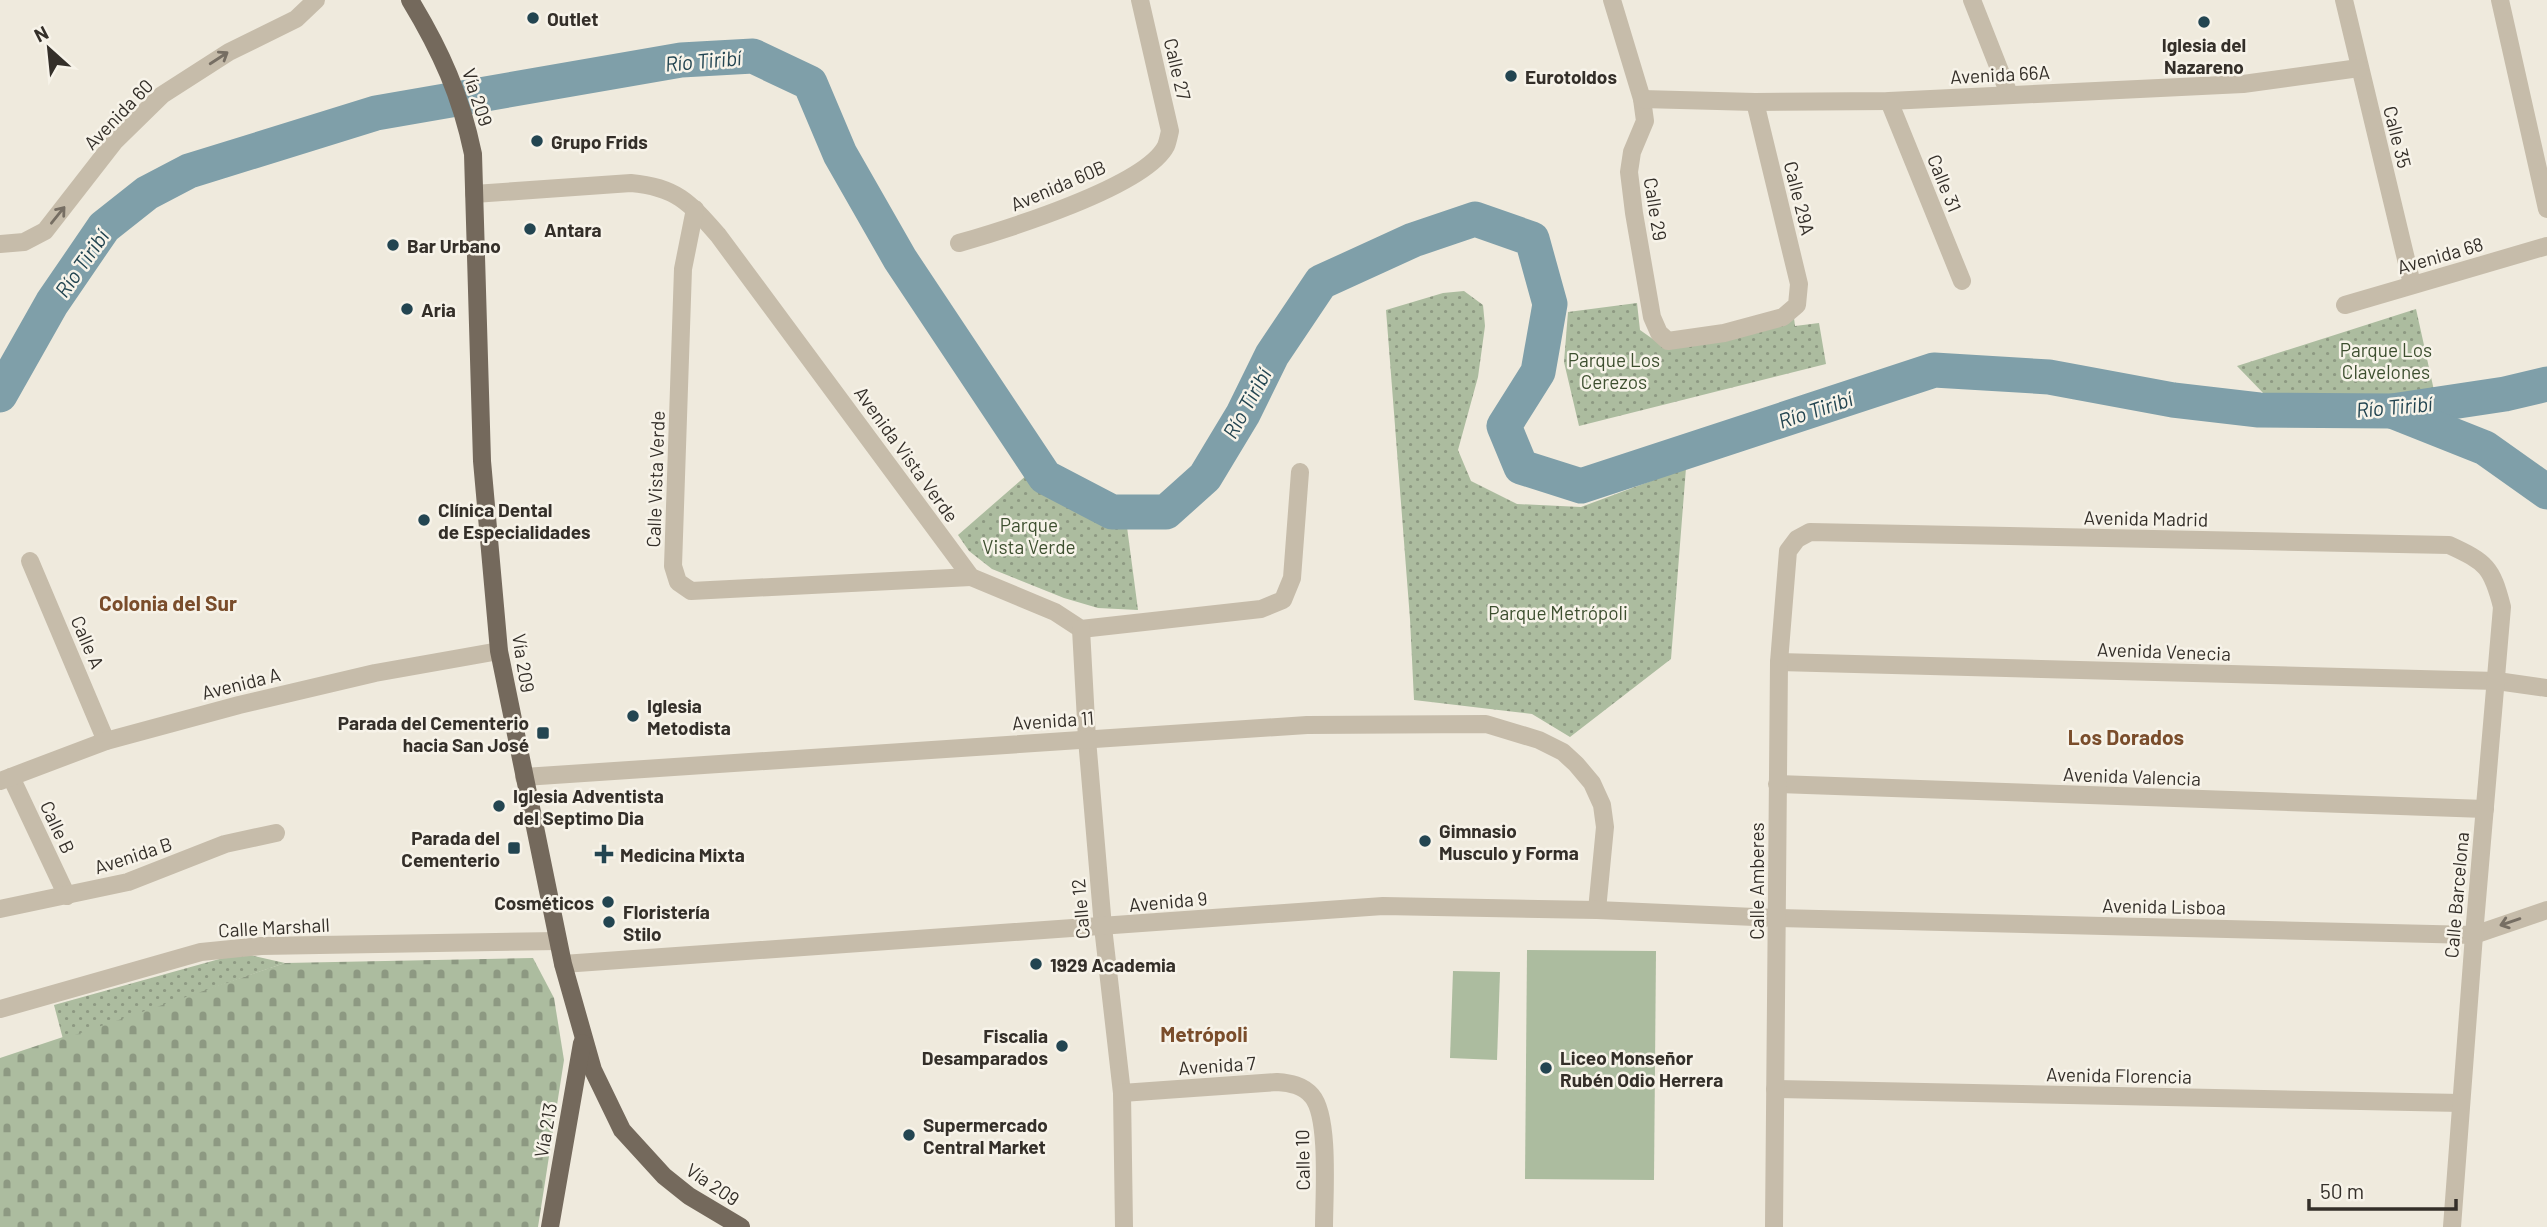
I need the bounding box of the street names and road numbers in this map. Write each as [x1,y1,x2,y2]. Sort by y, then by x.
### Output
street label: Calle 27 [1160,36,1196,102]
street label: Avenida 66A [1950,60,2050,88]
street label: Vía 209 [458,65,498,129]
street label: Avenida 60 [79,74,157,154]
street label: Calle 35 [2379,103,2417,171]
street label: Calle 31 [1923,151,1967,215]
street label: Avenida 60B [1007,155,1109,215]
street label: Calle 29A [1780,159,1820,237]
street label: Calle 29 [1640,176,1672,242]
street label: Avenida 68 [2394,232,2486,278]
street label: Avenida Vista Verde [850,382,964,526]
street label: Calle Vista Verde [641,410,669,548]
street label: Avenida Madrid [2084,505,2208,531]
street label: Calle A [67,612,109,672]
street label: Vía 209 [508,632,540,694]
street label: Avenida Venecia [2097,637,2231,665]
street label: Avenida A [199,662,283,704]
street label: Avenida 11 [1011,706,1095,734]
street label: Avenida Valencia [2063,762,2201,790]
street label: Calle B [36,797,80,857]
street label: Calle Amberes [1745,822,1768,940]
street label: Calle Barcelona [2439,831,2473,959]
street label: Avenida B [91,832,175,878]
street label: Calle 12 [1066,878,1094,940]
street label: Avenida 9 [1128,886,1208,916]
street label: Avenida Lisboa [2102,893,2226,919]
street label: Calle Marshall [218,913,330,941]
street label: Avenida 7 [1177,1051,1257,1079]
street label: Avenida Florencia [2046,1062,2192,1088]
street label: Vía 213 [529,1101,561,1159]
street label: Calle 10 [1290,1129,1314,1191]
street label: Vía 209 [682,1158,744,1210]

